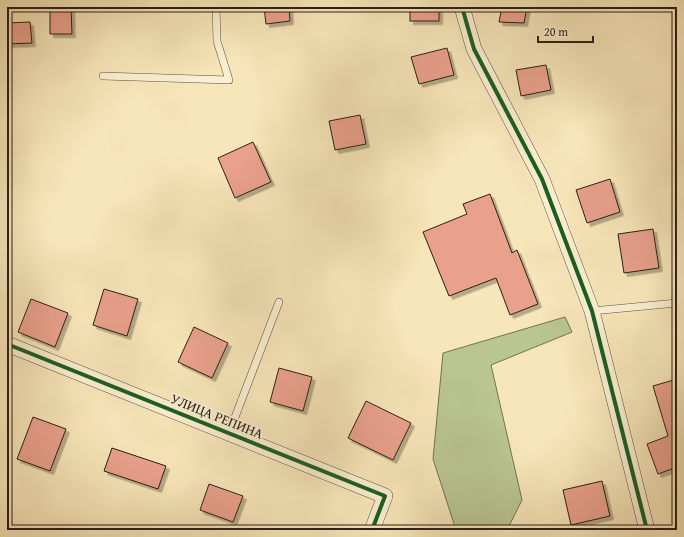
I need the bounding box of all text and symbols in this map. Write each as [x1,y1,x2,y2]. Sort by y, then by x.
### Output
scale bar [538,18,593,44]
text: 20 m [544,23,568,40]
street label: УЛИЦА РЕПИНА [168,388,267,444]

